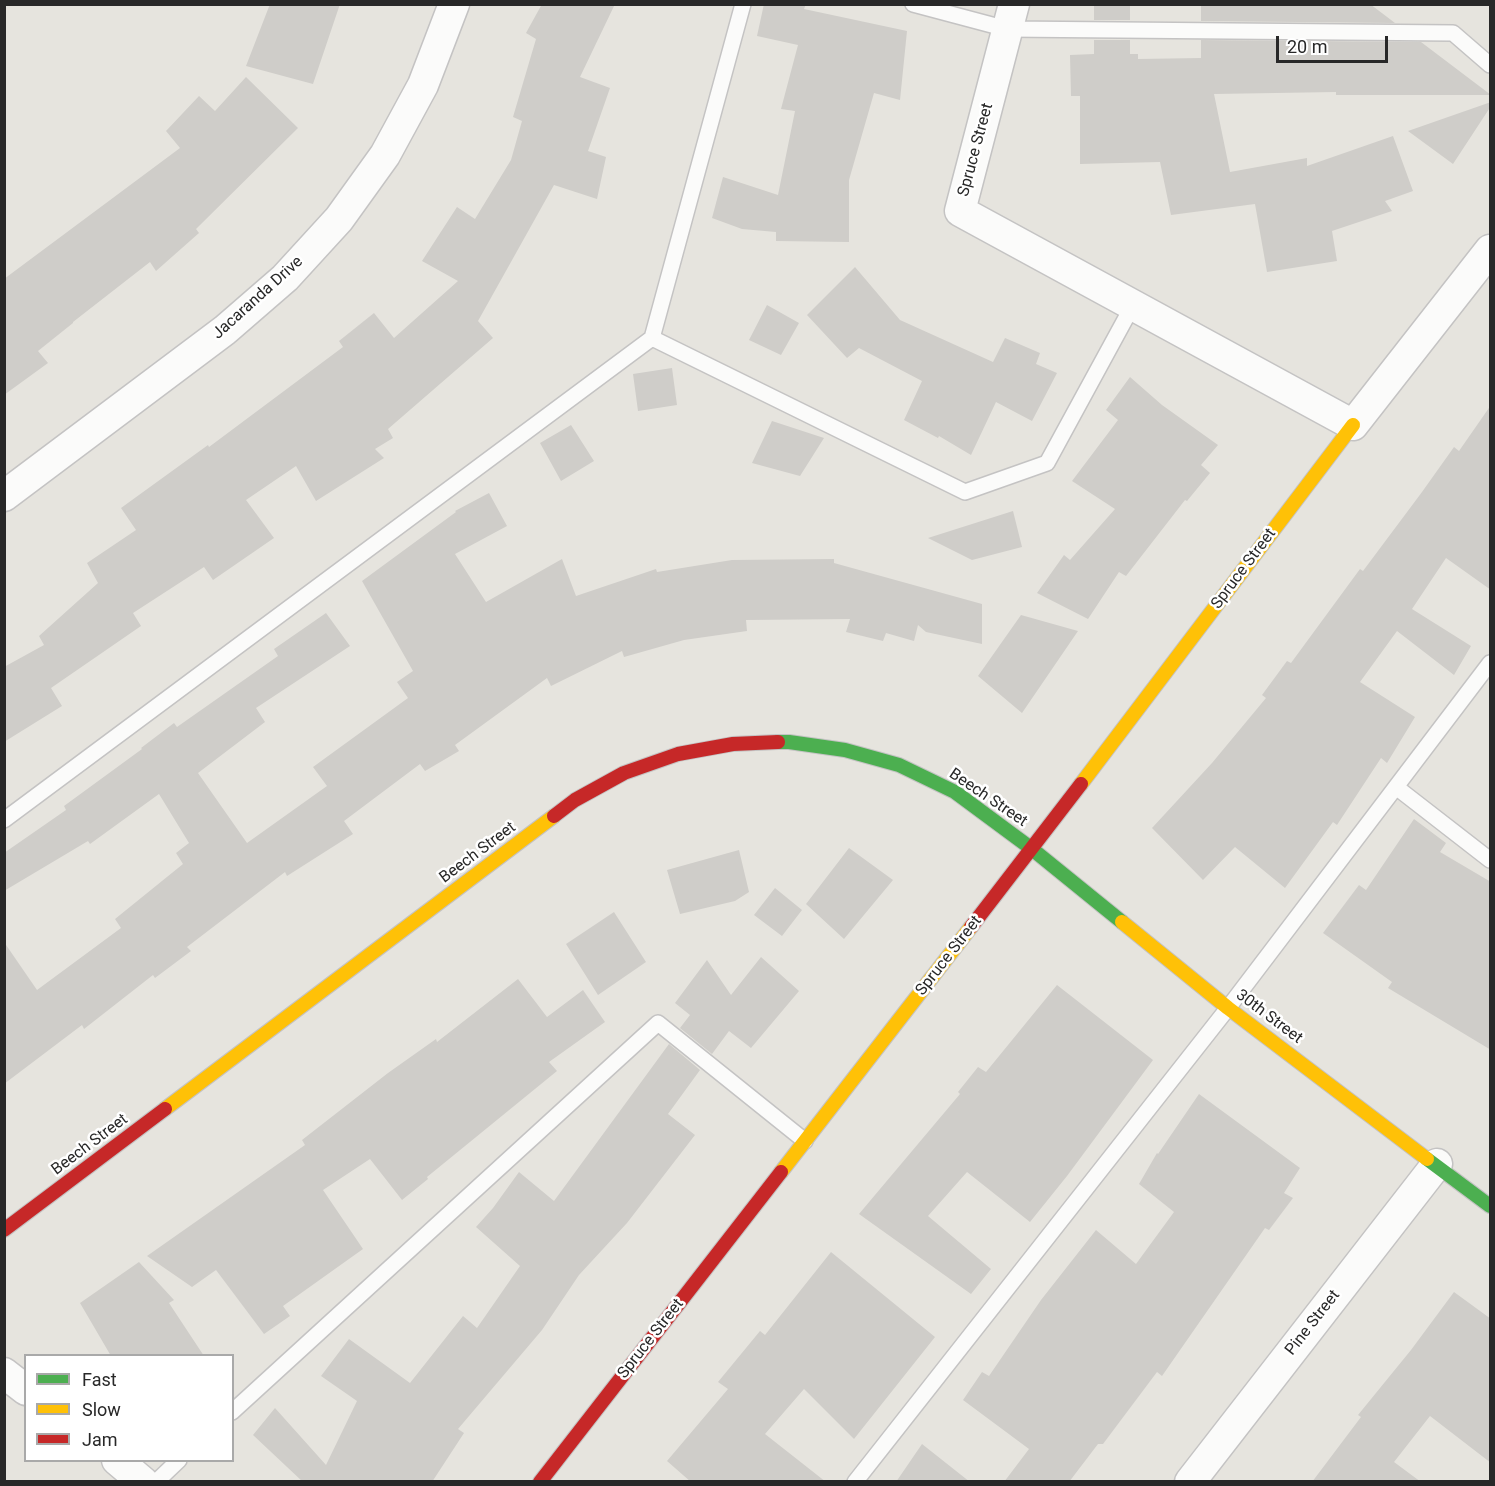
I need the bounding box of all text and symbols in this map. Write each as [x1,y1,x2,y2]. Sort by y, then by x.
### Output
scale bar [1279,24,1392,62]
text: 20 m [1287,36,1327,57]
street label: Spruce Street [954,101,998,199]
street label: Jacaranda Drive [209,252,307,344]
street label: Spruce Street [1208,525,1280,613]
street label: Beech Street [945,765,1031,831]
street label: Beech Street [436,818,520,888]
street label: Spruce Street [912,912,986,1000]
street label: 30th Street [1232,986,1306,1048]
street label: Beech Street [48,1110,132,1180]
street label: Pine Street [1282,1287,1344,1359]
street label: Spruce Street [614,1295,688,1383]
legend [24,1354,234,1462]
text: Fast [82,1369,117,1390]
text: Slow [82,1399,121,1420]
text: Jam [82,1429,118,1450]

